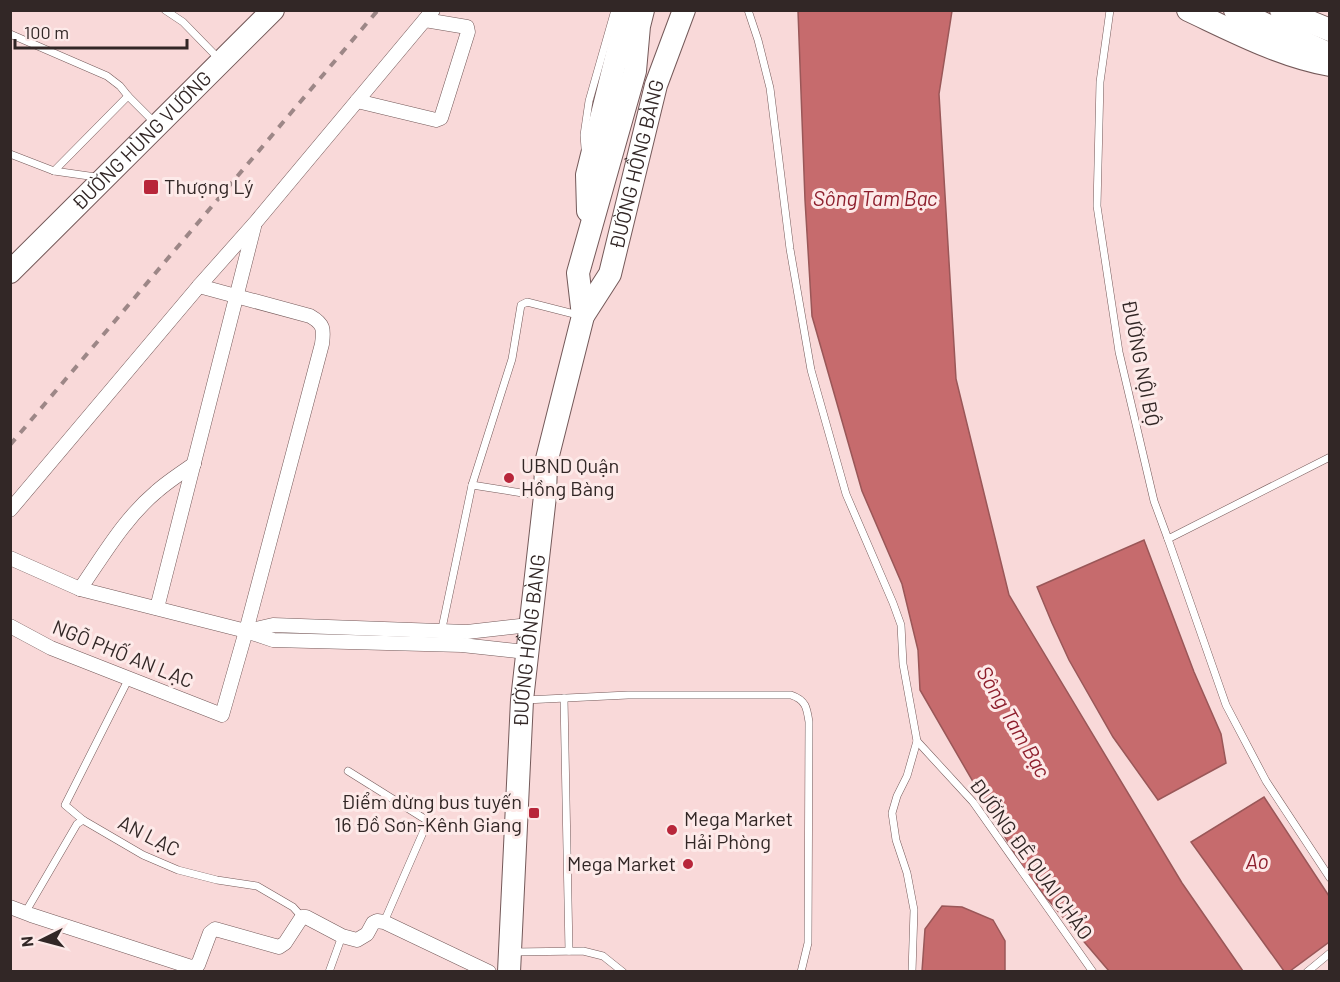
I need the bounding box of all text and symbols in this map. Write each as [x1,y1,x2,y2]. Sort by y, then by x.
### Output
scale bar [15,12,188,50]
text: 100 m [24,21,69,43]
street label: ĐƯỜNG HÙNG VƯƠNG [66,65,216,215]
street label: ĐƯỜNG HỒNG BÀNG [603,77,668,251]
place label: Thượng Lý [164,174,253,198]
marker: Thượng Lý [142,178,160,196]
water label: Sông Tam Bạc [813,185,938,210]
street label: ĐƯỜNG NỘI BỘ [1118,297,1166,428]
place label: UBND Quận Hồng Bàng [521,453,619,500]
marker: UBND Quận Hồng Bàng [502,471,516,485]
street label: ĐƯỜNG HỒNG BÀNG [508,553,549,728]
street label: NGÕ PHỐ AN LẠC [50,614,197,692]
water label: Sông Tam Bạc [972,661,1057,782]
street label: ĐƯỜNG ĐÊ QUAI CHẢO [965,773,1098,944]
place label: Điểm dừng bus tuyến 16 Đồ Sơn-Kênh Giang [334,789,522,836]
marker: Điểm dừng bus tuyến 16 Đồ Sơn-Kênh Giang [527,806,541,820]
place label: Mega Market Hải Phòng [684,806,793,853]
street label: AN LẠC [115,809,184,861]
marker: Mega Market Hải Phòng [665,823,679,837]
water label: Ao [1245,848,1269,873]
place label: Mega Market [567,851,676,875]
marker: Mega Market [681,857,695,871]
north arrow [12,910,72,970]
text: N [17,935,37,948]

